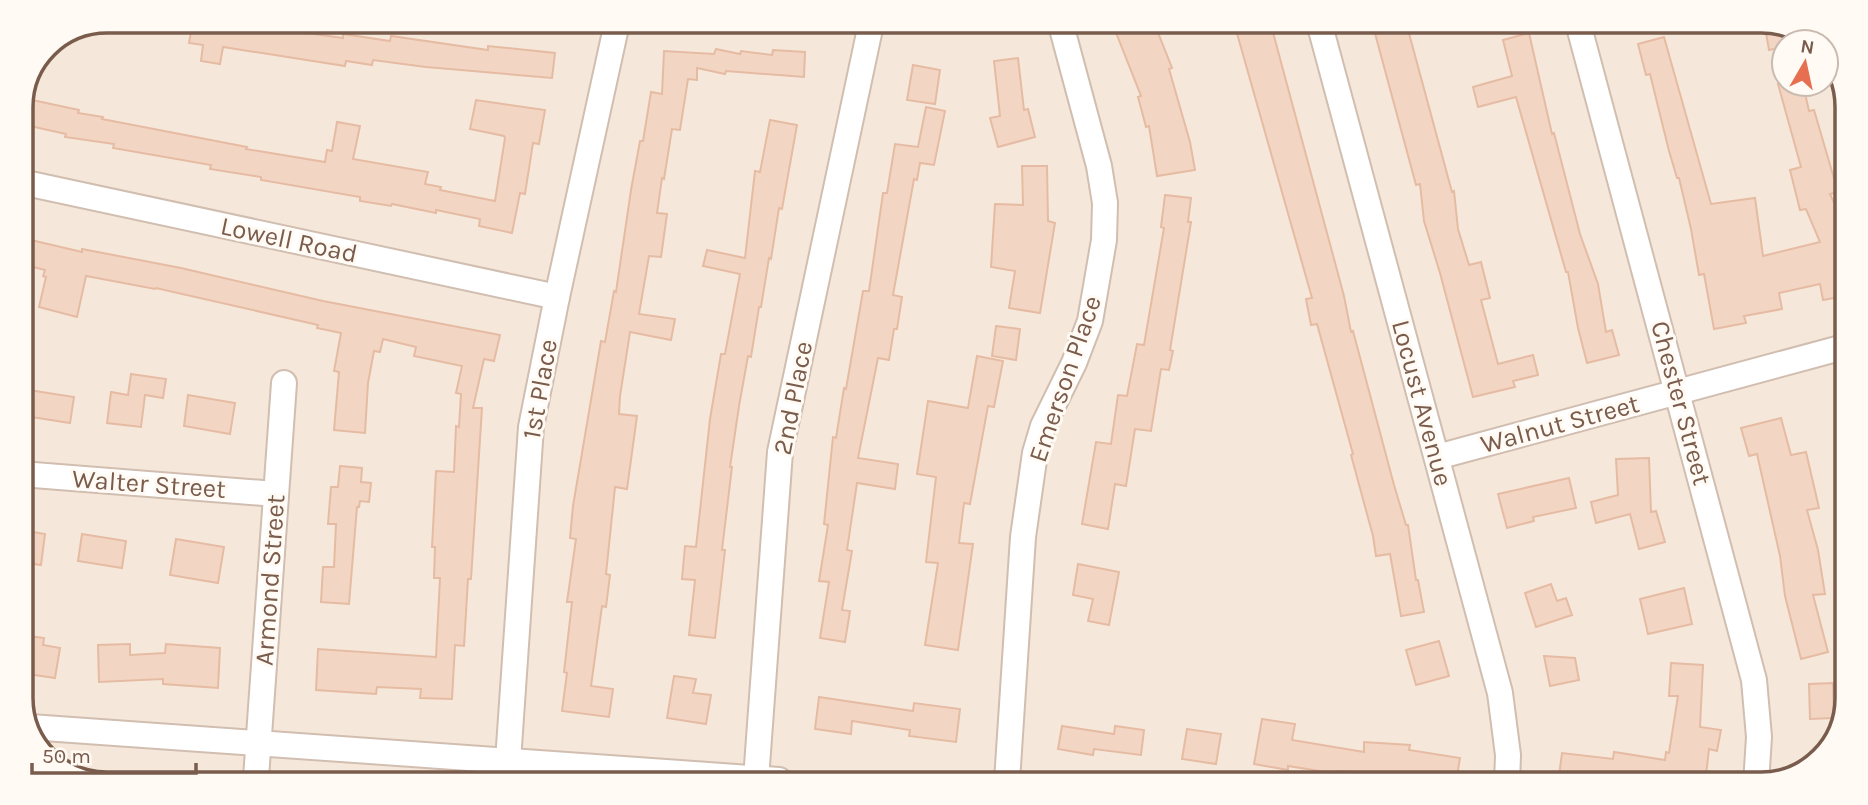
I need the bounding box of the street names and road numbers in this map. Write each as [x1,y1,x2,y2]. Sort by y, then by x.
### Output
street label: Lowell Road [218,210,360,270]
street label: Emerson Place [1022,292,1108,466]
street label: Locust Avenue [1385,317,1459,489]
street label: Chester Street [1644,318,1718,489]
street label: 1st Place [516,337,564,441]
street label: 2nd Place [767,339,819,457]
street label: Walnut Street [1477,388,1643,460]
street label: Walter Street [71,463,227,505]
street label: Armond Street [249,493,291,667]

